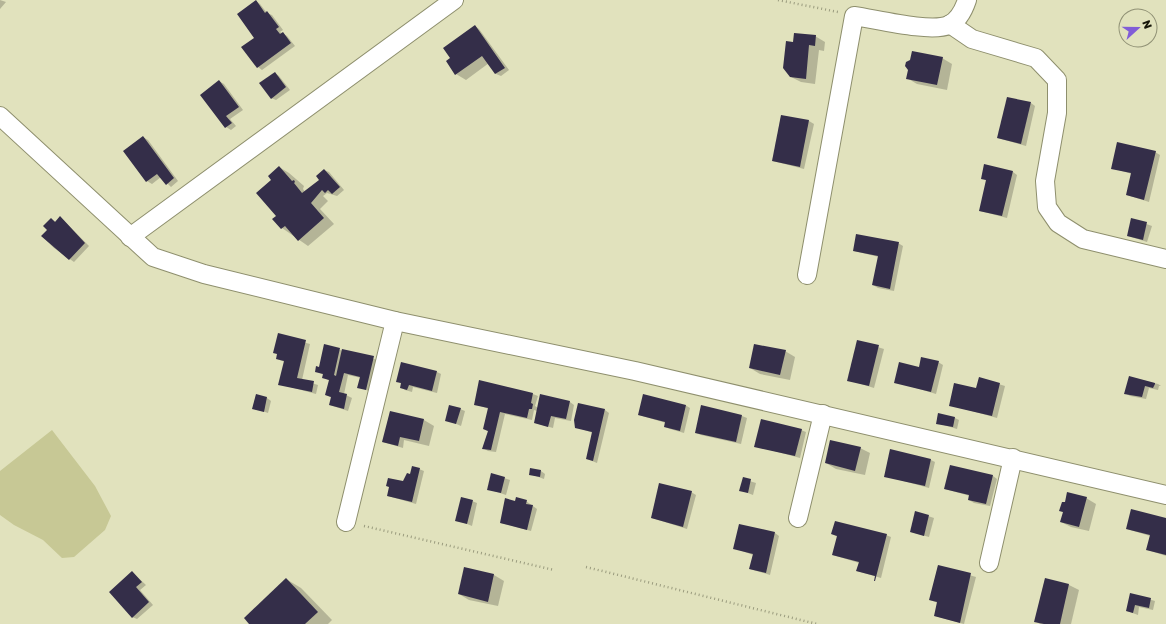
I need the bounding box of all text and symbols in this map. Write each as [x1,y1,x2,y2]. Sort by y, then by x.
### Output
north arrow [1118,8,1158,48]
text: N [1140,18,1155,30]

